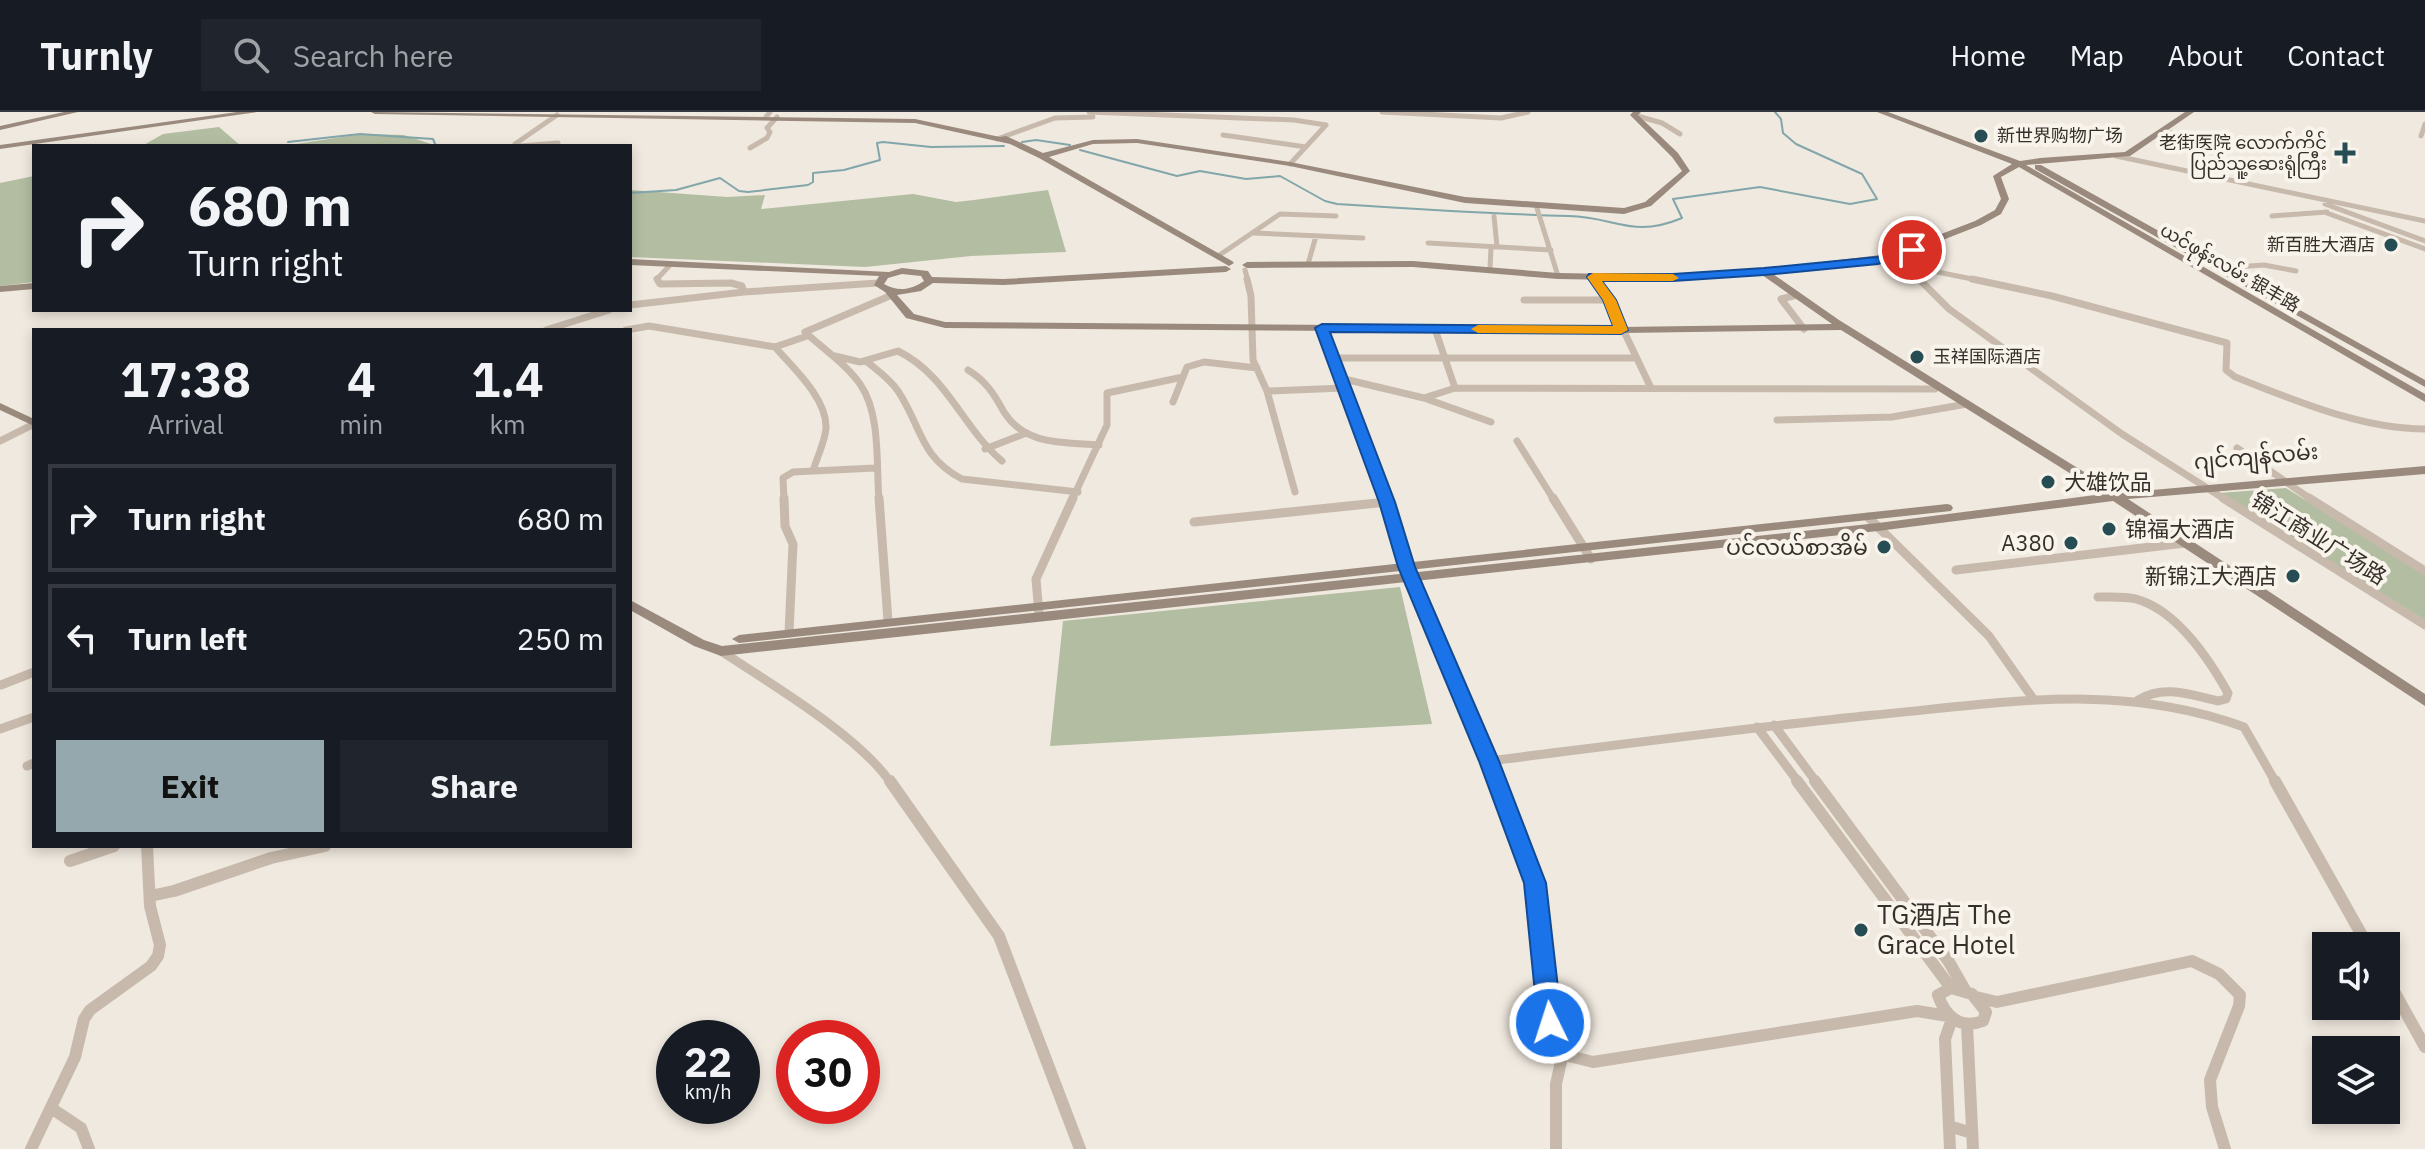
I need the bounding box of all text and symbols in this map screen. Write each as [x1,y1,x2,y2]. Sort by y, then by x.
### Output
search box [201,19,761,91]
text: Turnly [40,31,153,80]
icon: search [229,33,273,77]
text: Search here [293,36,454,75]
text: Home [1950,37,2026,74]
text: Map [2070,37,2124,74]
text: About [2168,37,2243,74]
text: Contact [2287,37,2385,74]
place label: 新世界购物广场 [1997,124,2123,147]
marker: 新世界购物广场 [1972,127,1990,145]
place label: 老街医院 လောက်ကိုင် ပြည်သူ့ဆေးရုံကြီး [2159,129,2327,179]
marker: 老街医院 လောက်ကိုင် ပြည်သူ့ဆေးရုံကြီး [2334,142,2356,164]
text: 680 m [188,169,352,241]
icon: right [56,176,160,280]
pin [1878,216,1946,284]
street label: ယင်ဖုန်းလမ်း 银丰路 [2154,217,2305,320]
icon: arrive [1890,228,1934,272]
place label: 新百胜大酒店 [2267,233,2375,256]
marker: 新百胜大酒店 [2382,236,2400,254]
text: Turn right [188,239,344,286]
place label: 玉祥国际酒店 [1933,345,2041,368]
text: 17:38 [120,348,251,410]
text: 4 [347,348,376,410]
text: 1.4 [471,348,544,410]
marker: 玉祥国际酒店 [1908,348,1926,366]
text: Arrival [148,407,224,441]
text: min [339,407,383,441]
text: km [489,407,526,441]
street label: ဂျင်ကျန်လမ်း [2193,436,2320,480]
place label: 大雄饮品 [2064,467,2152,496]
marker: 大雄饮品 [2039,473,2057,491]
street label: 锦江商业广场路 [2246,484,2392,591]
icon: right [60,496,104,540]
text: Turn right [128,499,266,538]
text: 680 m [517,499,604,538]
place label: 锦福大酒店 [2125,514,2235,543]
marker: 锦福大酒店 [2100,520,2118,538]
place label: A380 [2001,528,2055,557]
place label: ပင်လယ်စာအိမ် [1726,532,1868,561]
marker: A380 [2062,534,2080,552]
marker: ပင်လယ်စာအိမ် [1875,538,1893,556]
place label: 新锦江大酒店 [2145,561,2277,590]
marker: 新锦江大酒店 [2284,567,2302,585]
icon: left [60,616,104,660]
text: Turn left [128,619,247,658]
text: 250 m [517,619,604,658]
button: Exit [56,740,324,832]
button: Share [340,740,608,832]
place label: TG酒店 The Grace Hotel [1877,897,2015,961]
marker: TG酒店 The Grace Hotel [1852,921,1870,939]
map controls [2312,932,2400,1124]
button: sound [2312,932,2400,1020]
position arrow [1508,981,1592,1065]
speed limit sign: 30 [776,1020,880,1124]
text: 22 [684,1036,732,1088]
button: layers [2312,1036,2400,1124]
text: km/h [684,1078,732,1105]

